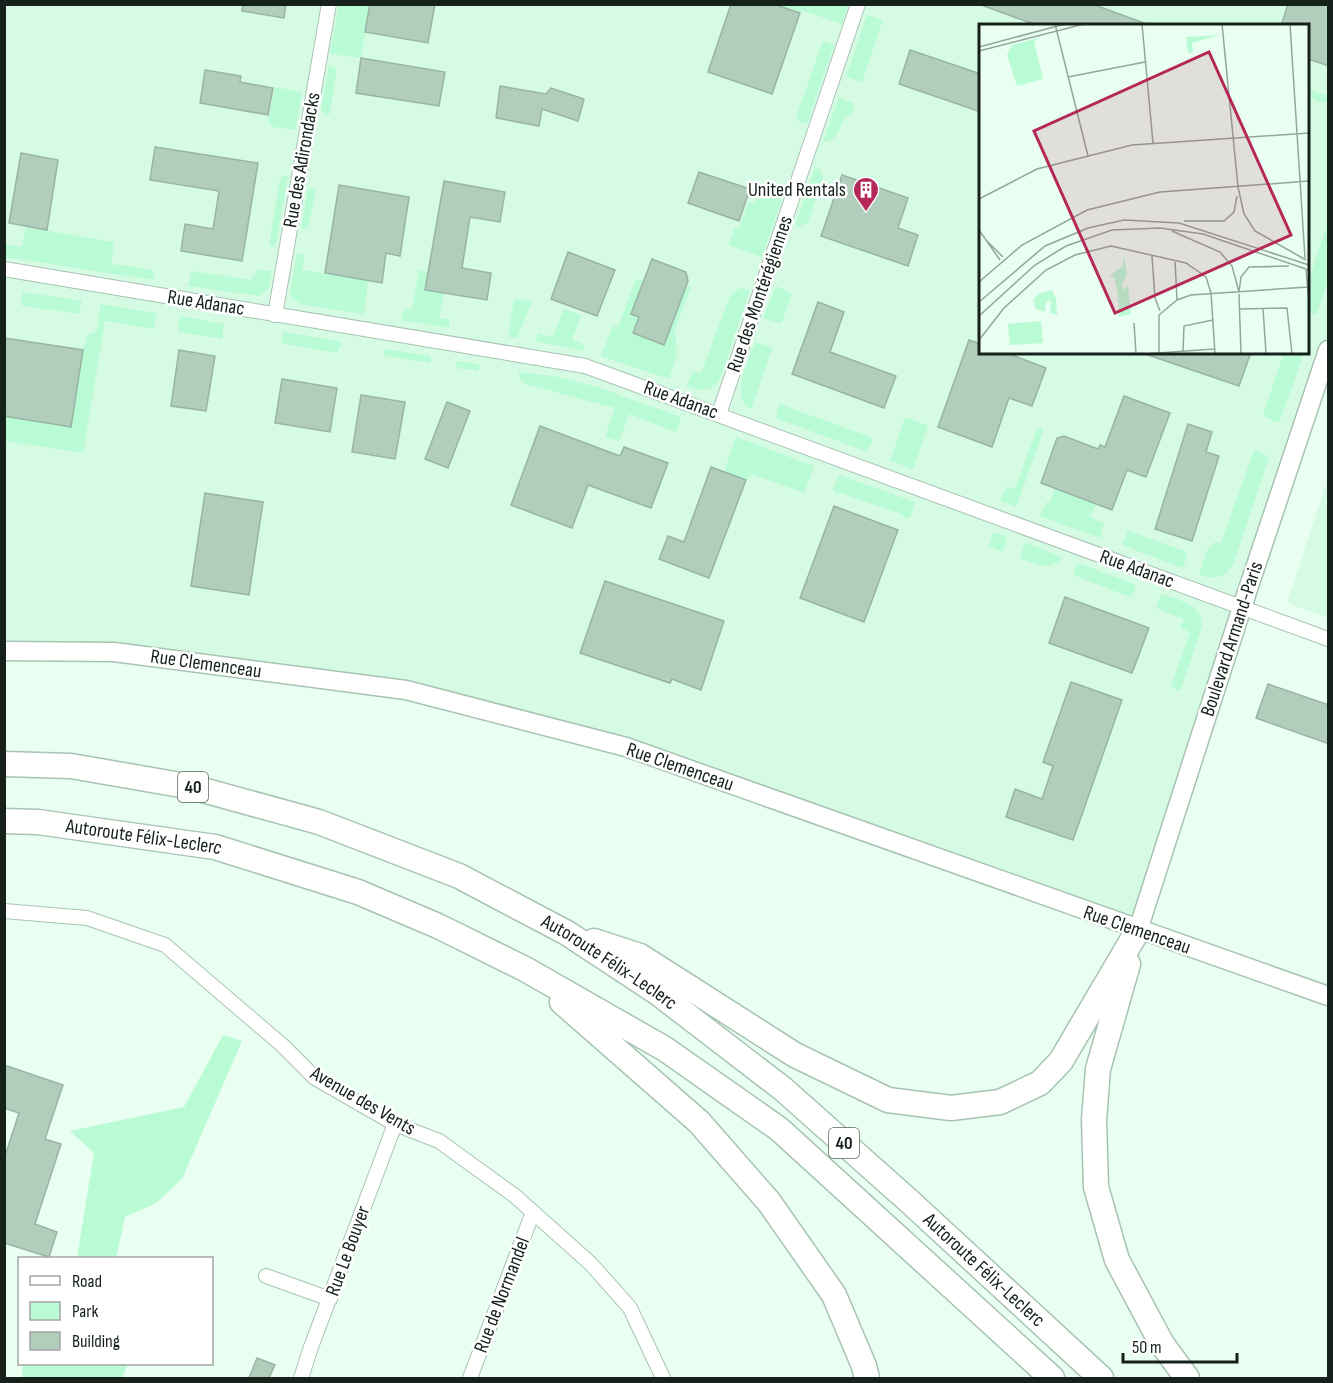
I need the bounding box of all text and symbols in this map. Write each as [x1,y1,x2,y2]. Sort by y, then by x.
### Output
inset map [979,24,1309,354]
street label: Rue des Adirondacks [278,91,326,229]
building icon: United Rentals [851,175,881,213]
place label: United Rentals [748,178,846,202]
street label: Rue des Montérégiennes [722,213,798,375]
street label: Rue Adanac [166,285,246,321]
street label: Rue Adanac [641,375,721,425]
street label: Rue Adanac [1097,544,1177,594]
street label: Boulevard Armand-Paris [1196,559,1268,719]
street label: Rue Clemenceau [149,644,263,684]
street label: Rue Clemenceau [623,737,737,797]
road number: 40 [178,772,208,802]
street label: Autoroute Félix-Leclerc [64,814,225,860]
street label: Rue Clemenceau [1080,900,1194,960]
street label: Autoroute Félix-Leclerc [536,909,682,1015]
street label: Avenue des Vents [305,1061,420,1141]
road number: 40 [829,1128,859,1158]
street label: Rue Le Bouyer [321,1202,375,1299]
street label: Autoroute Félix-Leclerc [917,1207,1050,1332]
street label: Rue de Normandel [469,1234,535,1356]
legend [18,1257,213,1365]
text: Road [72,1271,102,1292]
text: Park [72,1301,98,1322]
scale bar [1123,1326,1237,1364]
text: Building [72,1331,120,1352]
text: 50 m [1132,1337,1162,1358]

